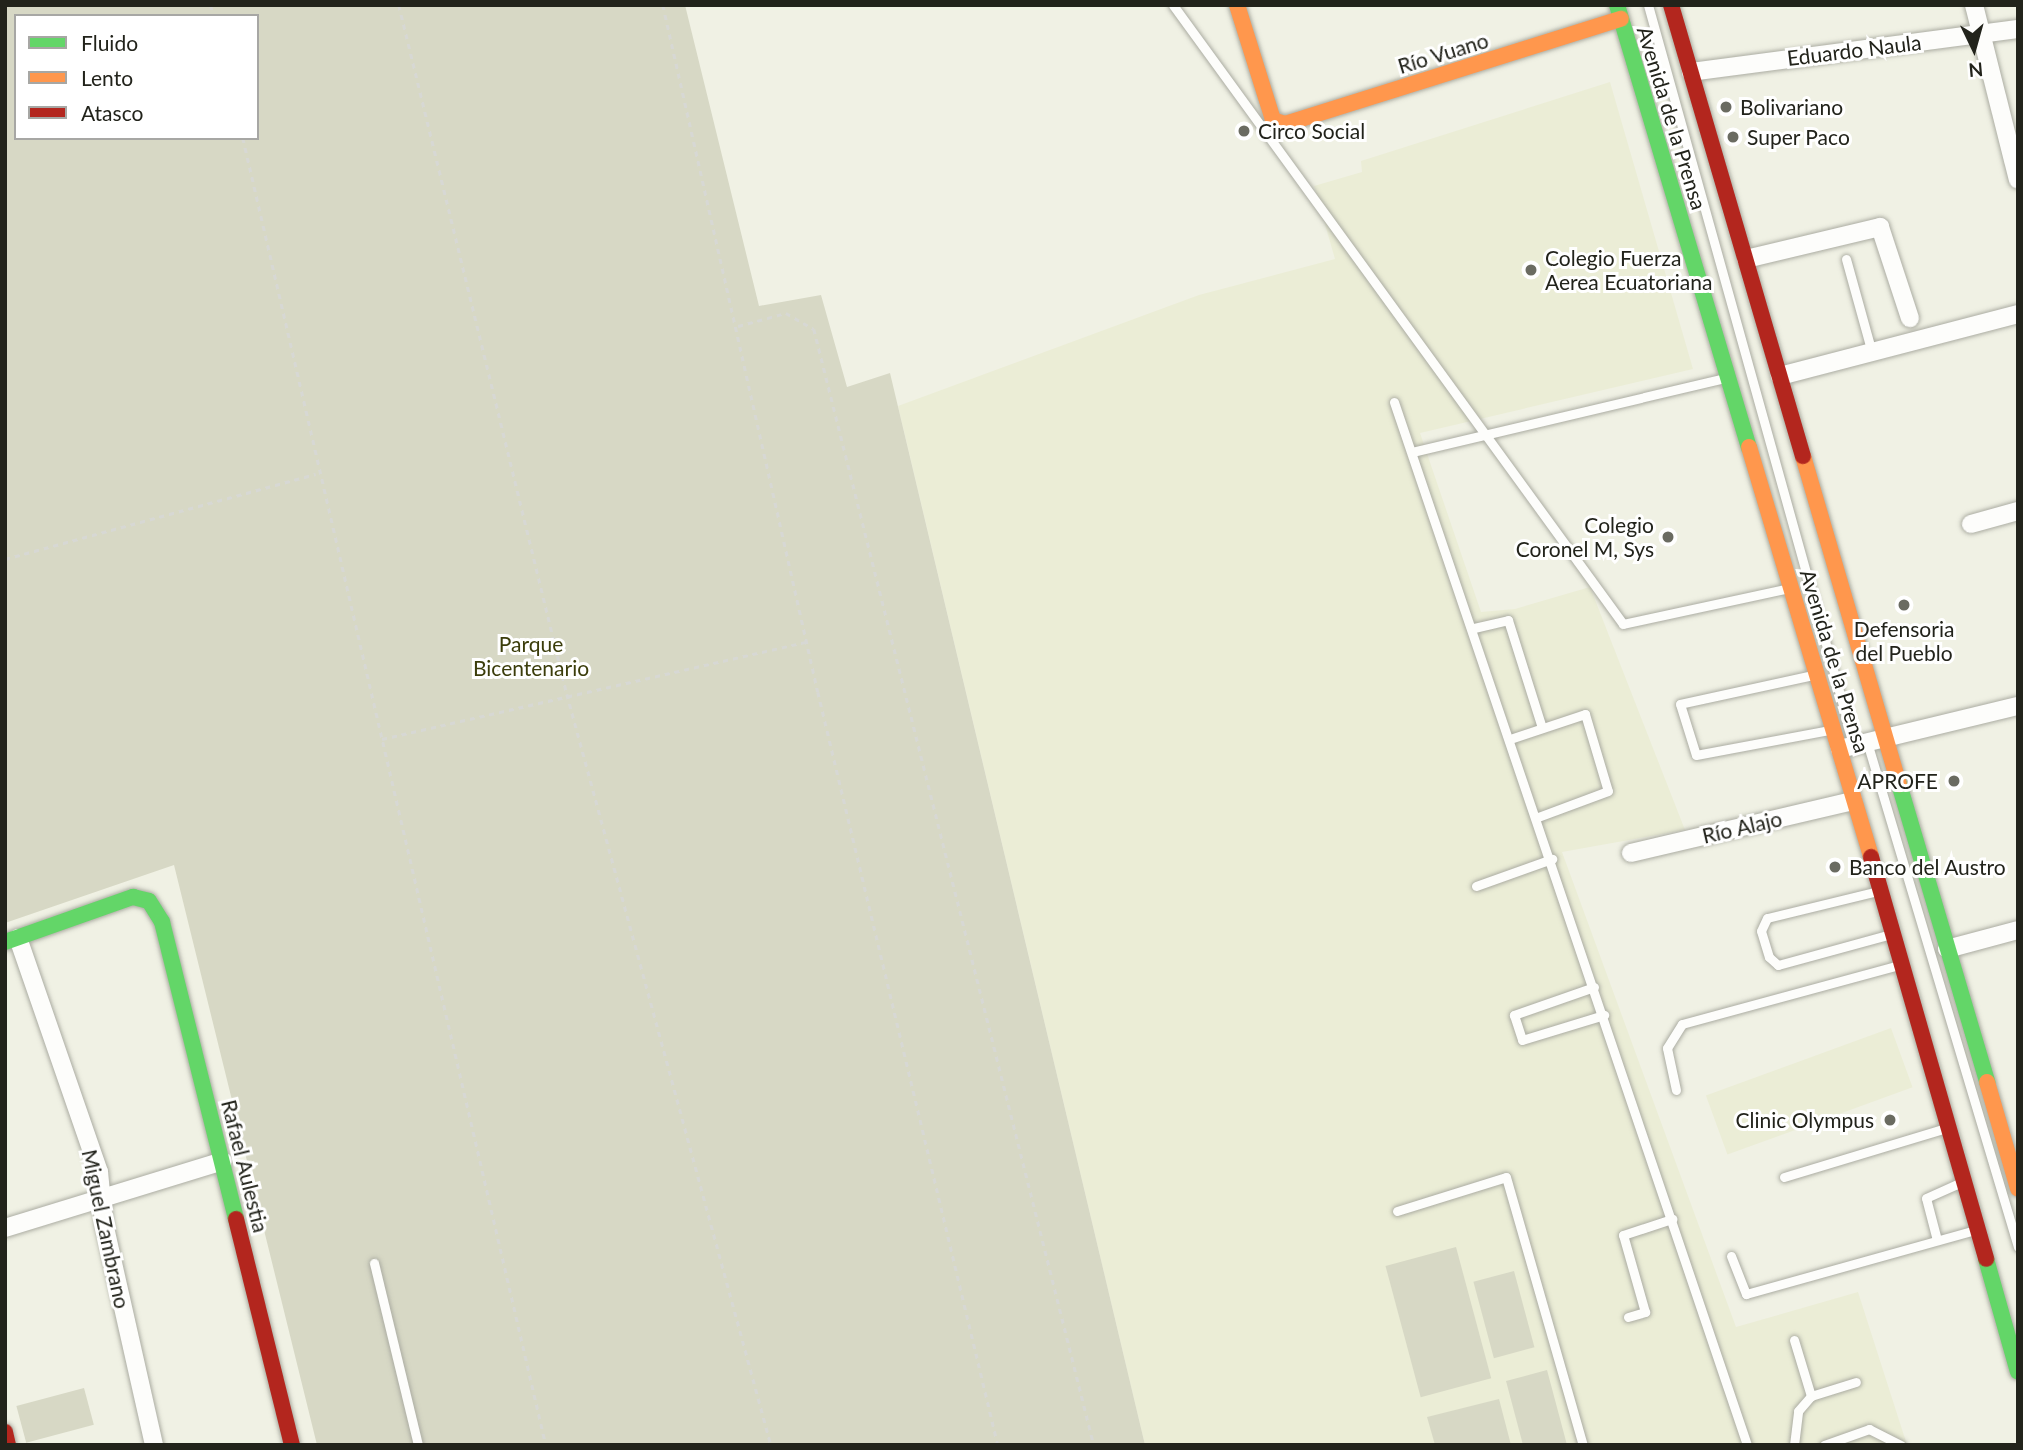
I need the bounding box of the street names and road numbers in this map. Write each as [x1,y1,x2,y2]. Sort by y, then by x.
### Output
street label: Avenida de la Prensa [1632,23,1712,213]
street label: Río Vuano [1394,27,1492,79]
street label: Eduardo Naula [1785,29,1923,71]
street label: Avenida de la Prensa [1795,566,1875,756]
street label: Río Alajo [1699,806,1785,848]
street label: Rafael Aulestia [216,1097,274,1235]
street label: Miguel Zambrano [77,1147,135,1311]

